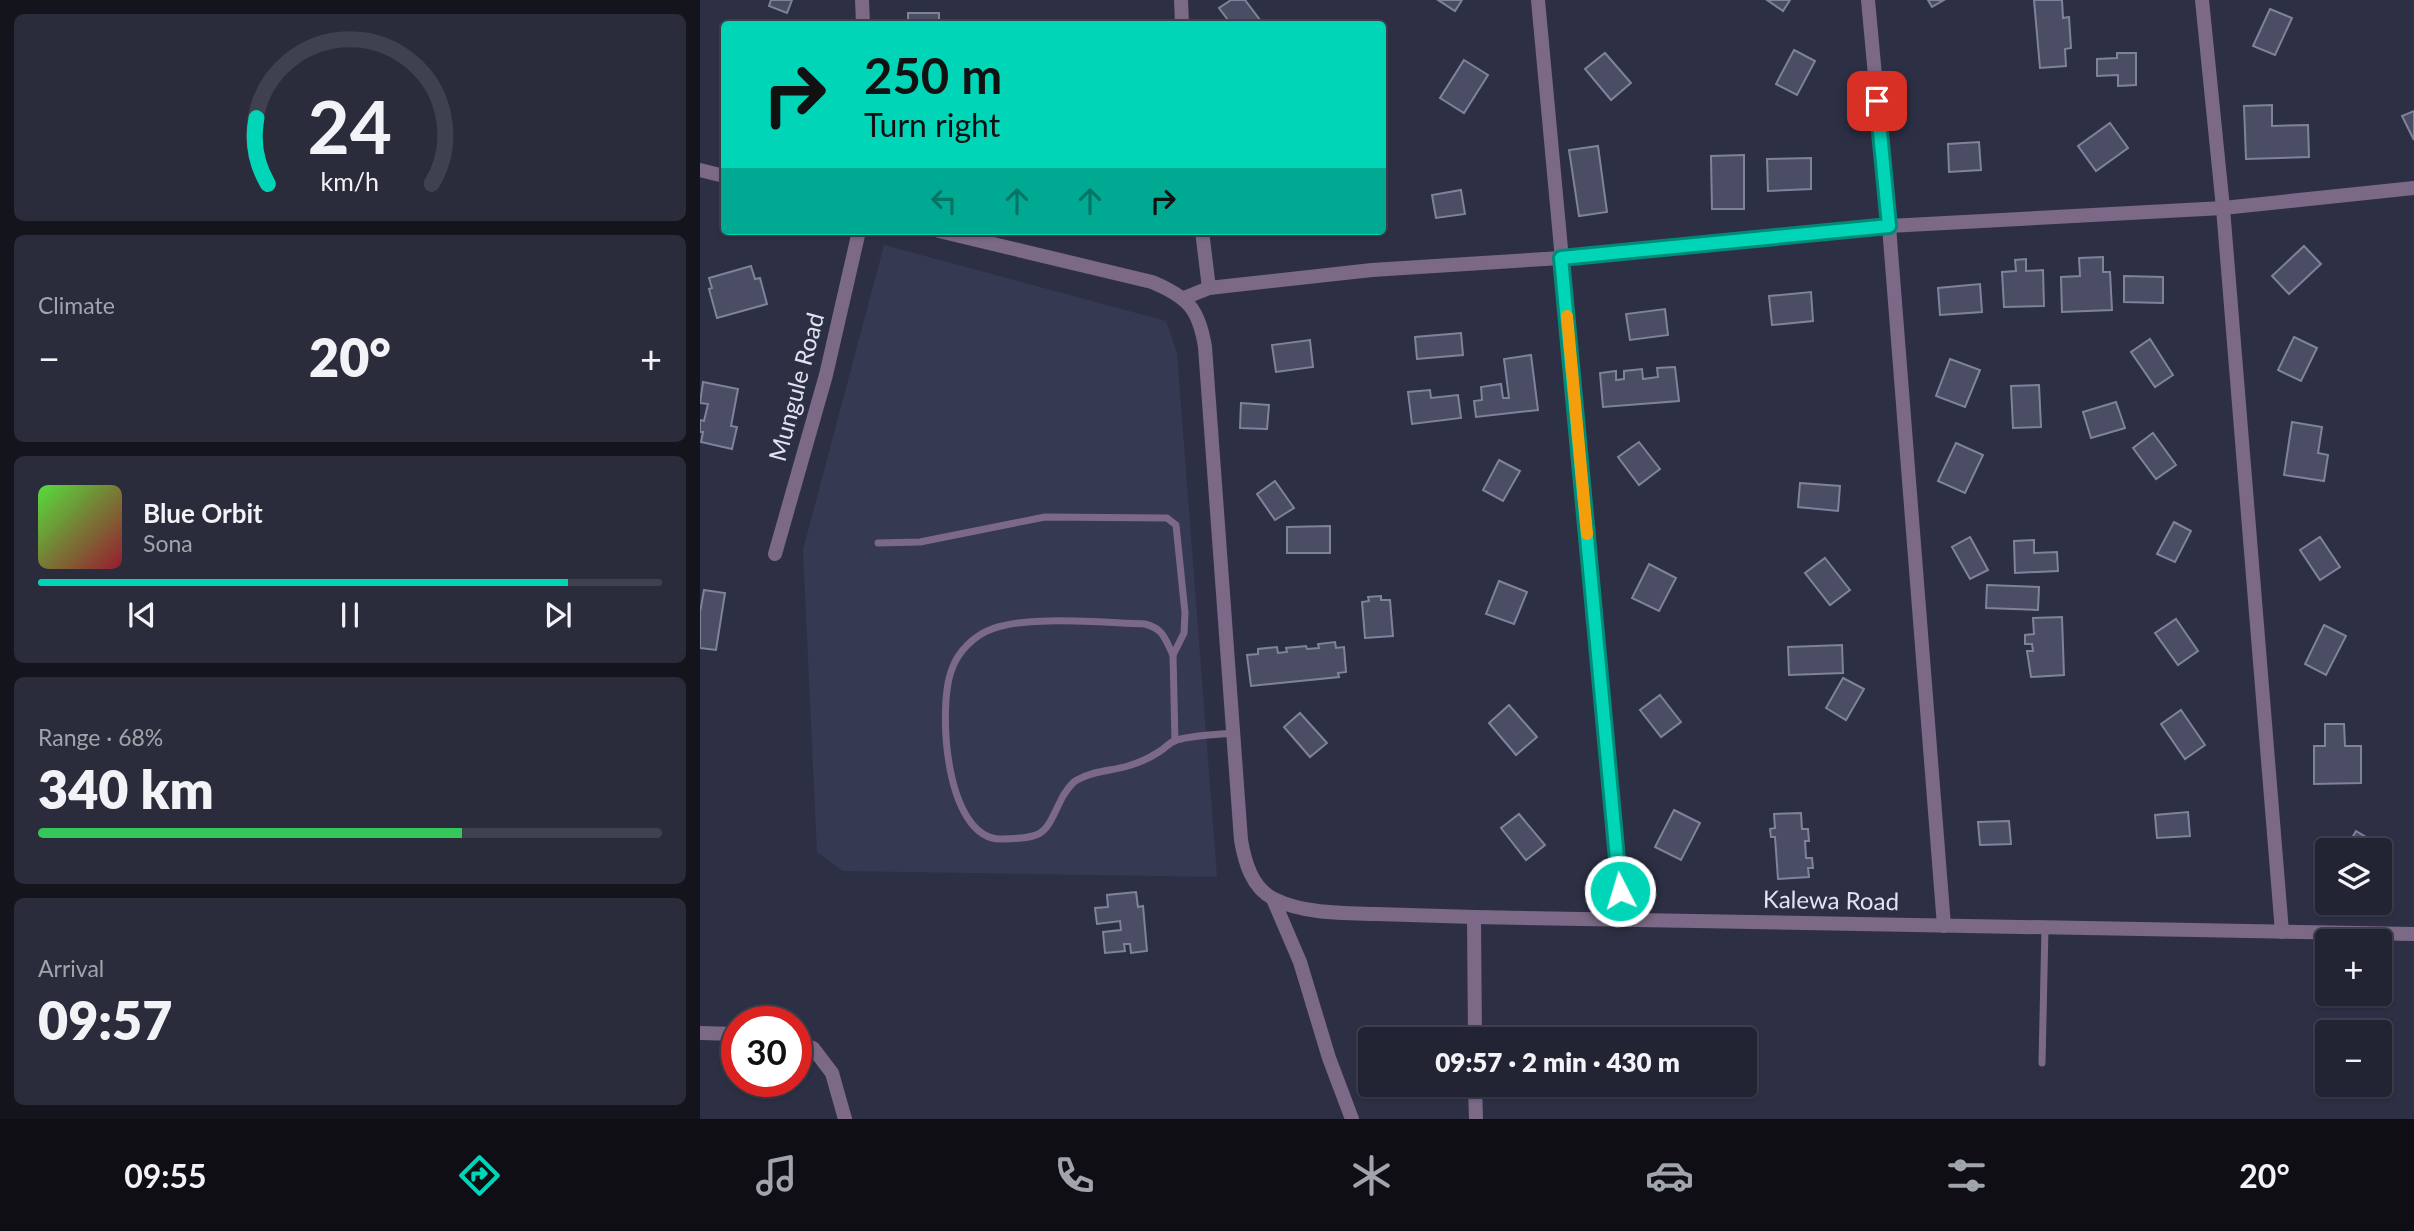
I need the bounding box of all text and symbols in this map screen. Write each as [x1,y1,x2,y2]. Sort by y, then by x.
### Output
text: 250 m [864,46,1002,104]
icon: right [749,49,840,140]
pin [1847,71,1907,131]
text: 24 [308,82,392,170]
icon: arrive [1858,82,1896,120]
text: Turn right [864,105,1000,144]
text: km/h [321,165,379,195]
icon: left [925,182,963,220]
icon: ahead [998,182,1036,220]
icon: ahead [1071,182,1109,220]
icon: right [1144,182,1182,220]
text: Climate [38,291,115,319]
street label: Mungule Road [762,309,829,464]
text: 20° [309,326,391,388]
text: − [38,335,60,381]
text: + [640,335,662,381]
text: Blue Orbit [143,497,263,529]
text: Sona [143,529,193,557]
icon: previous [123,596,161,634]
icon: pause [331,596,369,634]
icon: next [539,596,577,634]
text: Range · 68% [38,723,163,751]
text: 340 km [38,758,214,820]
map controls [2315,838,2392,1097]
button: layers [2315,838,2392,915]
position arrow [1583,854,1657,928]
street label: Kalewa Road [1763,884,1899,915]
button: + [2315,929,2392,1006]
text: Arrival [38,954,104,982]
text: 09:57 [38,989,172,1051]
speed limit sign: 30 [721,1006,812,1097]
button: − [2315,1020,2392,1097]
text: 09:57 · 2 min · 430 m [1435,1046,1680,1078]
icon: directions [455,1151,504,1200]
icon: music [752,1151,801,1200]
icon: phone [1050,1151,1099,1200]
icon: climate [1347,1151,1396,1200]
icon: car [1645,1151,1694,1200]
icon: filters [1942,1151,1991,1200]
text: 09:55 [124,1156,207,1195]
text: 20° [2239,1156,2290,1195]

